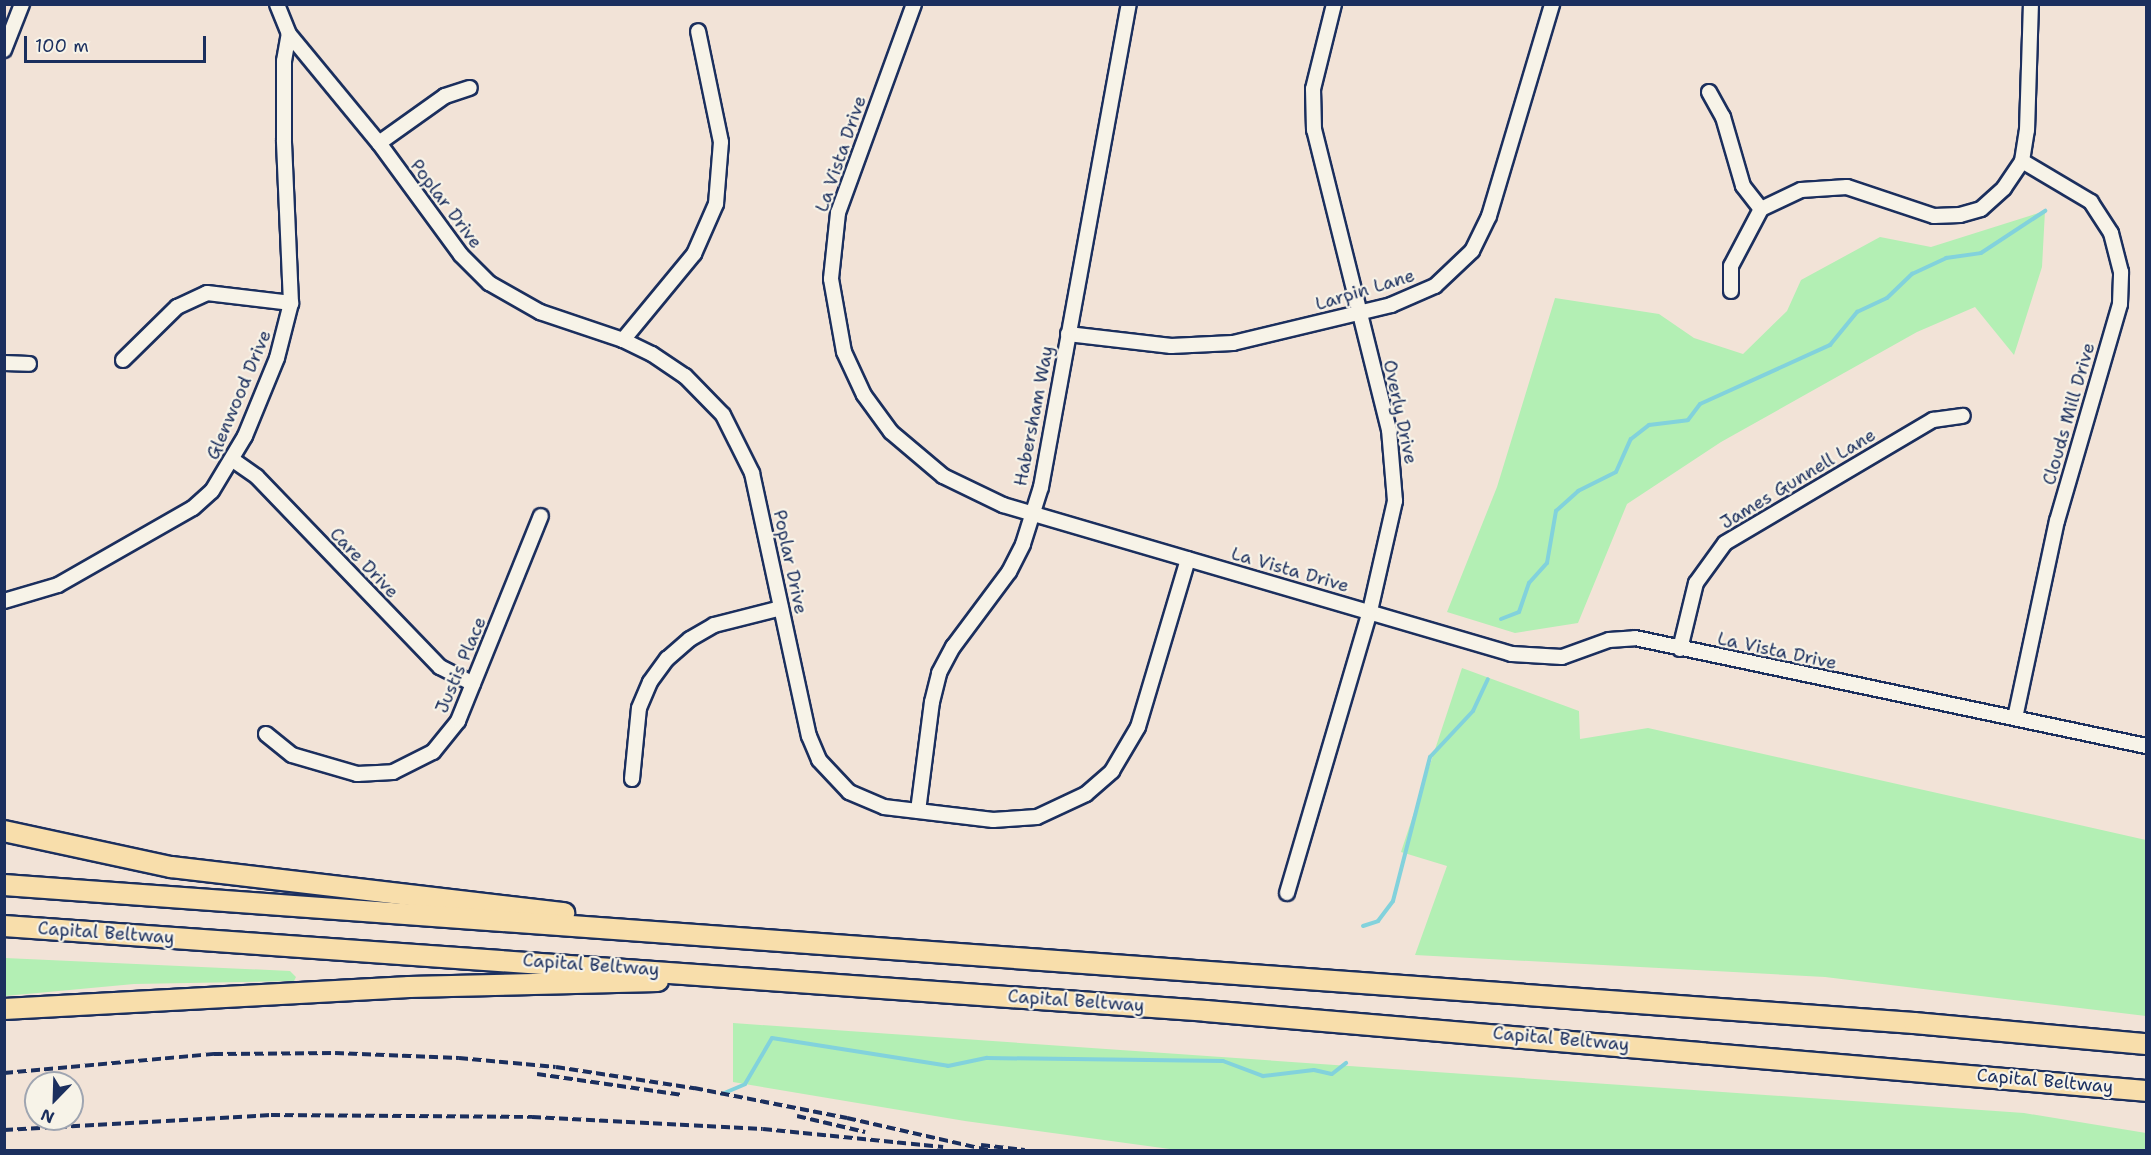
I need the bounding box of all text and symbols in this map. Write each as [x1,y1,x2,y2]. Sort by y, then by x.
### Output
scale bar [27,24,208,62]
text: 100 m [35,34,89,58]
street label: La Vista Drive [811,93,871,215]
street label: Poplar Drive [405,155,487,253]
street label: Larpin Lane [1313,265,1417,315]
street label: Glenwood Drive [202,327,276,463]
street label: Clouds Mill Drive [2038,340,2100,488]
street label: Habersham Way [1010,344,1058,488]
street label: Overly Drive [1378,358,1422,466]
street label: James Gunnell Lane [1717,424,1879,534]
street label: Poplar Drive [768,508,812,616]
street label: Care Drive [325,523,403,603]
street label: La Vista Drive [1229,543,1351,597]
street label: Justis Place [431,614,491,716]
street label: La Vista Drive [1715,628,1839,674]
street label: Capital Beltway [37,917,175,949]
street label: Capital Beltway [522,949,660,981]
street label: Capital Beltway [1007,985,1145,1017]
street label: Capital Beltway [1492,1022,1630,1056]
street label: Capital Beltway [1976,1064,2114,1098]
north arrow [24,1071,84,1131]
text: N [38,1104,57,1128]

